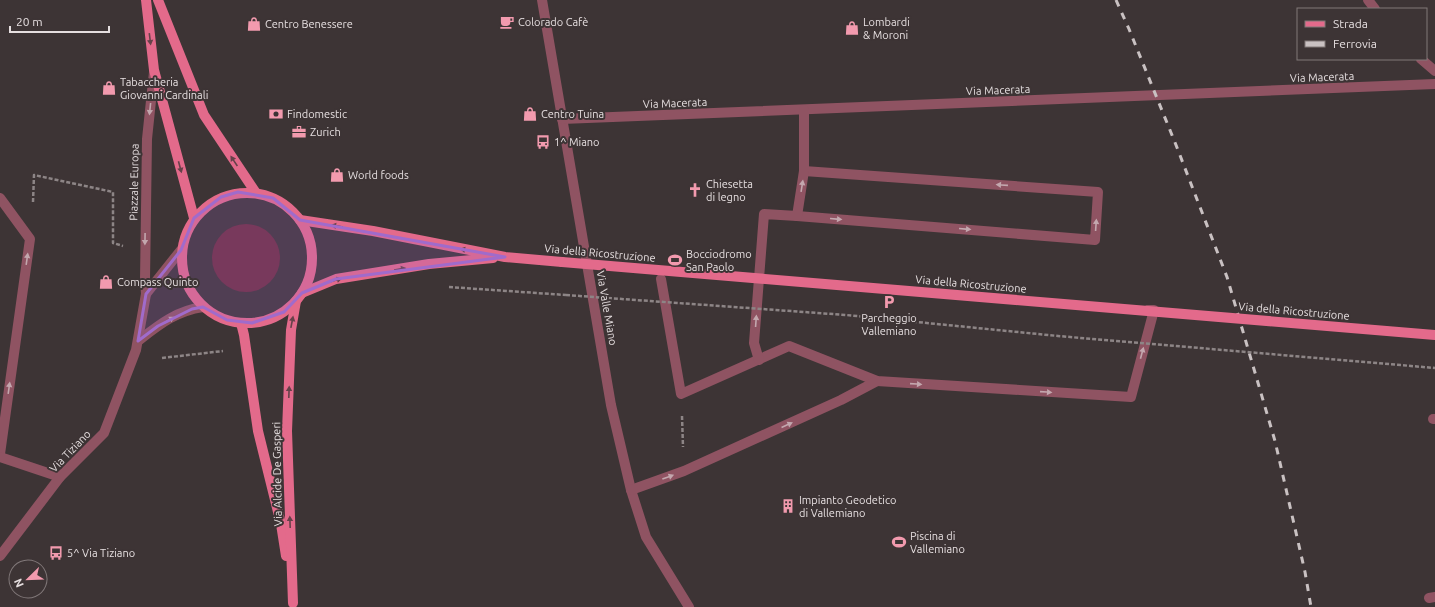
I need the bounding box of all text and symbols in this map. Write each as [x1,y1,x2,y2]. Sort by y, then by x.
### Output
scale bar [10,8,109,34]
legend [1297,8,1427,60]
cafe icon: Colorado Cafè [499,14,515,30]
text: 20 m [16,15,43,28]
shop icon: Centro Benessere [246,16,262,32]
place label: Colorado Cafè [518,16,588,28]
place label: Lombardi & Moroni [863,16,910,41]
text: Strada [1333,17,1368,30]
place label: Centro Benessere [265,18,353,30]
shop icon: Lombardi & Moroni [844,20,860,36]
one-way arrow [147,33,153,45]
text: Ferrovia [1333,37,1377,50]
street label: Via Macerata [1290,70,1354,84]
place label: Tabaccheria Giovanni Cardinali [120,76,208,101]
shop icon: Tabaccheria Giovanni Cardinali [101,80,117,96]
street label: Via Macerata [966,83,1030,97]
street label: Via Macerata [643,96,707,110]
one-way arrow [147,103,154,115]
bank icon: Findomestic [268,106,284,122]
shop icon: Centro Tuina [522,106,538,122]
place label: Findomestic [287,108,347,120]
place label: Centro Tuina [541,108,604,120]
office icon: Zurich [291,124,307,140]
place label: Zurich [310,126,341,138]
bus stop icon: 1^ Miano [535,134,551,150]
place label: 1^ Miano [554,136,600,148]
street label: Piazzale Europa [127,143,141,221]
one-way arrow [230,155,238,166]
one-way arrow [177,161,183,173]
shop icon: World foods [329,167,345,183]
place label: World foods [348,169,409,181]
place label: Chiesetta di legno [706,178,753,203]
one-way arrow [799,180,805,192]
church icon: Chiesetta di legno [687,182,703,198]
one-way arrow [996,182,1008,189]
one-way arrow [830,216,842,223]
one-way arrow [1092,219,1099,232]
one-way arrow [331,223,343,229]
one-way arrow [959,226,972,233]
one-way arrow [142,233,148,246]
street label: Via della Ricostruzione [544,242,656,264]
one-way arrow [460,247,472,253]
place label: Bocciodromo San Paolo [686,248,752,273]
sports icon: Bocciodromo San Paolo [667,252,683,268]
one-way arrow [24,253,30,265]
one-way arrow [394,266,406,272]
street label: Via Valle Miano [595,270,619,346]
street label: Via della Ricostruzione [915,273,1027,295]
shop icon: Compass Quinto [98,274,114,290]
place label: Compass Quinto [117,276,198,288]
one-way arrow [331,277,343,283]
parking icon: Parcheggio Vallemiano [881,294,897,310]
street label: Via della Ricostruzione [1238,300,1350,322]
place label: Parcheggio Vallemiano [861,312,917,337]
one-way arrow [752,315,759,327]
one-way arrow [163,316,175,323]
one-way arrow [289,316,295,328]
one-way arrow [1140,347,1146,360]
one-way arrow [910,380,922,387]
one-way arrow [6,382,12,394]
one-way arrow [285,386,292,398]
one-way arrow [1040,388,1052,395]
street label: Via Alcide De Gasperi [270,422,284,526]
one-way arrow [781,422,793,428]
street label: Via Tiziano [47,428,93,474]
one-way arrow [662,474,674,480]
place label: Impianto Geodetico di Vallemiano [799,494,896,519]
building icon: Impianto Geodetico di Vallemiano [780,498,796,514]
one-way arrow [287,516,294,528]
place label: Piscina di Vallemiano [910,530,965,555]
sports icon: Piscina di Vallemiano [891,534,907,550]
bus stop icon: 5^ Via Tiziano [48,545,64,561]
place label: 5^ Via Tiziano [67,547,135,559]
north arrow [8,559,48,599]
text: N [12,577,26,589]

